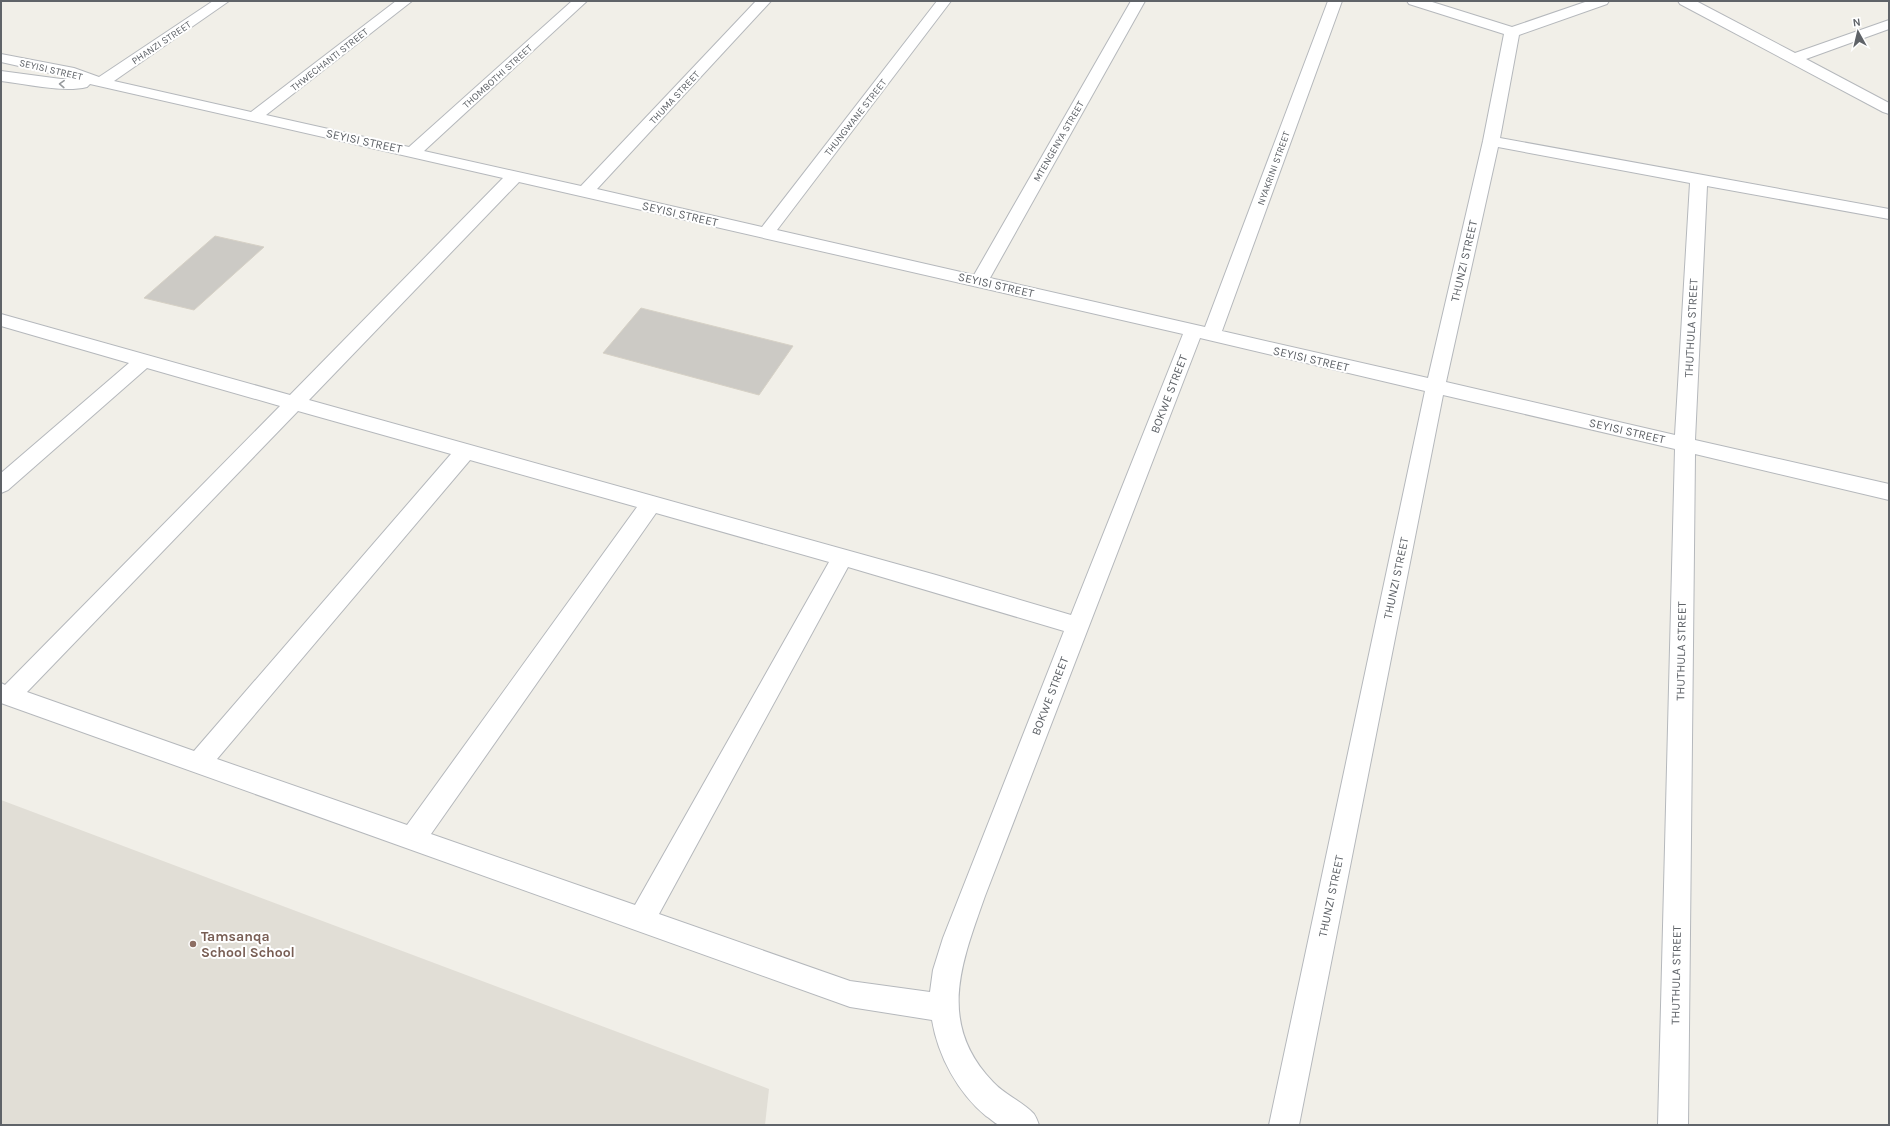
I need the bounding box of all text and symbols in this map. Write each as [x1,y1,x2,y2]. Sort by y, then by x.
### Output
north arrow [1838,12,1878,52]
text: N [1852,16,1861,30]
street label: PHANZI STREET [129,18,194,67]
street label: THWECHANTI STREET [288,26,371,94]
street label: THOMBOTHI STREET [460,42,535,111]
street label: SEYISI STREET [18,57,84,83]
street label: THUMA STREET [647,69,702,127]
street label: THUNGWANE STREET [822,77,889,158]
one-way arrow [59,80,65,88]
street label: MTENGENYA STREET [1031,99,1087,184]
street label: SEYISI STREET [325,126,403,156]
street label: NYAKRINI STREET [1255,130,1293,207]
street label: SEYISI STREET [641,198,719,230]
street label: THUNZI STREET [1448,219,1480,303]
street label: SEYISI STREET [957,269,1035,301]
street label: THUTHULA STREET [1681,278,1701,378]
street label: SEYISI STREET [1272,343,1350,375]
street label: BOKWE STREET [1148,353,1190,435]
street label: SEYISI STREET [1588,415,1666,447]
street label: THUNZI STREET [1380,536,1412,620]
street label: THUTHULA STREET [1673,601,1689,701]
street label: BOKWE STREET [1029,655,1071,737]
street label: THUNZI STREET [1315,854,1347,938]
street label: THUTHULA STREET [1668,925,1684,1025]
place label: Tamsanqa School School [201,928,295,961]
marker: Tamsanqa School School [188,939,198,949]

